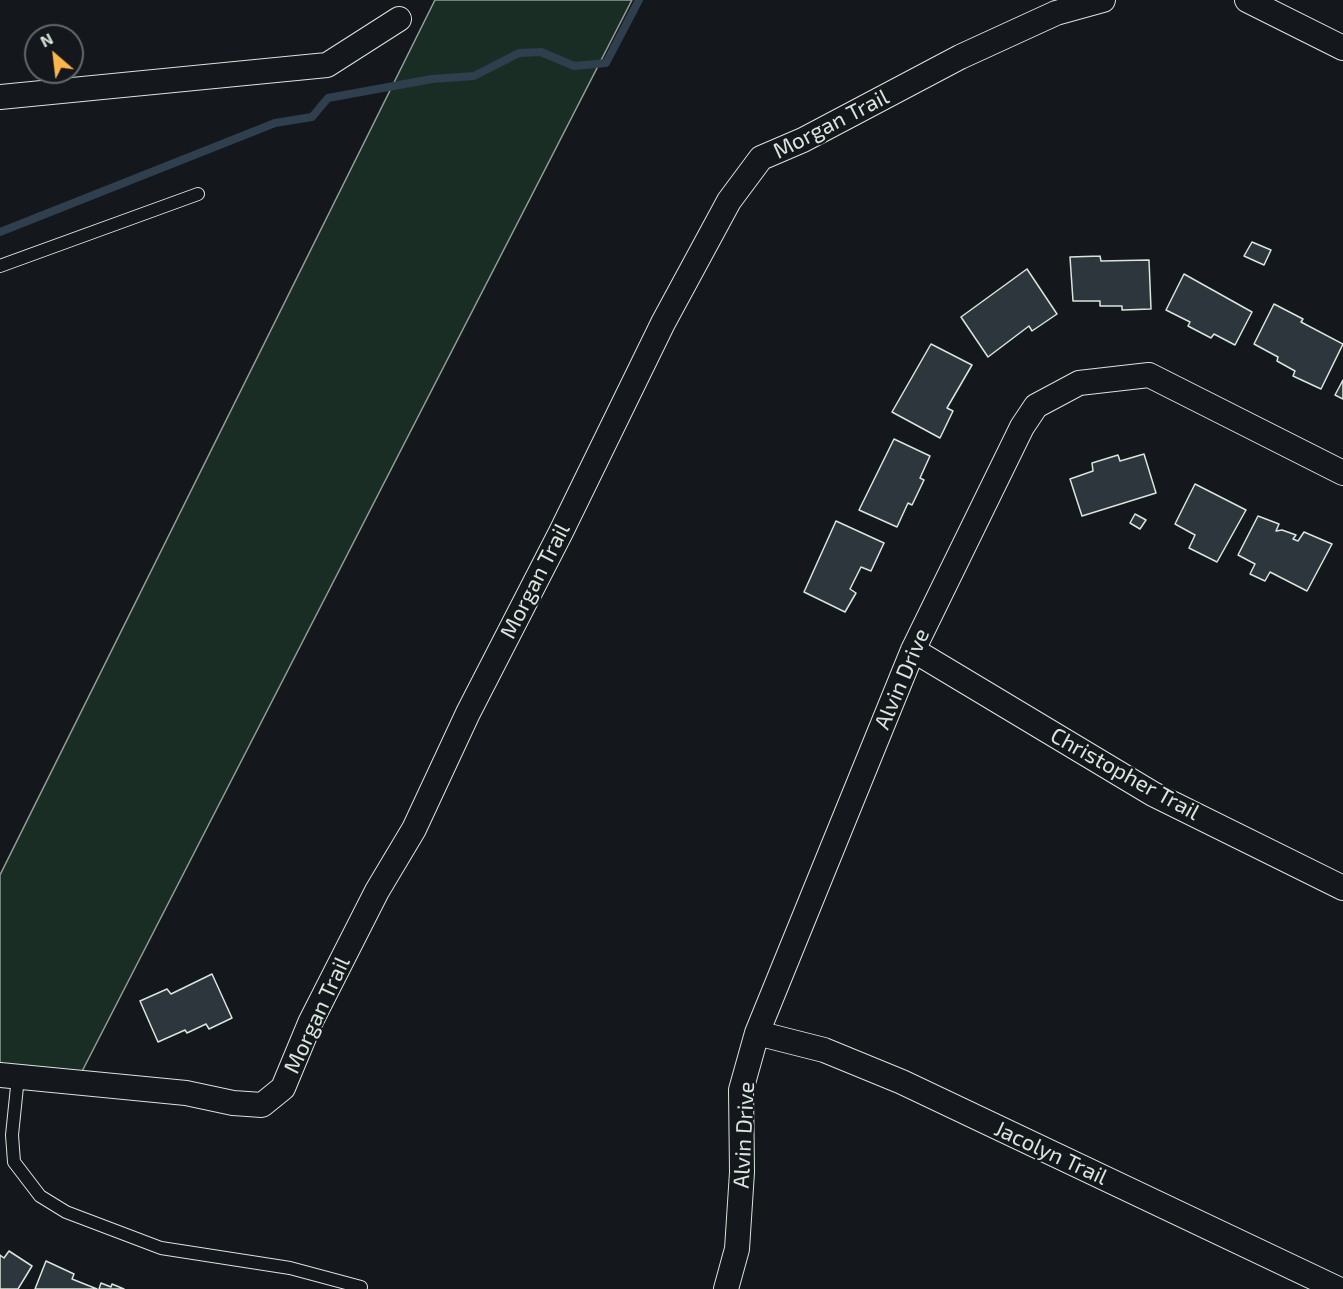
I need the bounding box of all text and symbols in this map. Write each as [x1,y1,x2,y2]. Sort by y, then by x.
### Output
north arrow [24,24,84,84]
text: N [37,28,56,51]
street label: Morgan Trail [769,84,893,164]
street label: Morgan Trail [495,519,575,643]
street label: Alvin Drive [869,625,935,733]
street label: Christopher Trail [1046,722,1204,826]
street label: Morgan Trail [278,952,356,1078]
street label: Alvin Drive [728,1081,760,1189]
street label: Jacolyn Trail [990,1115,1112,1191]

